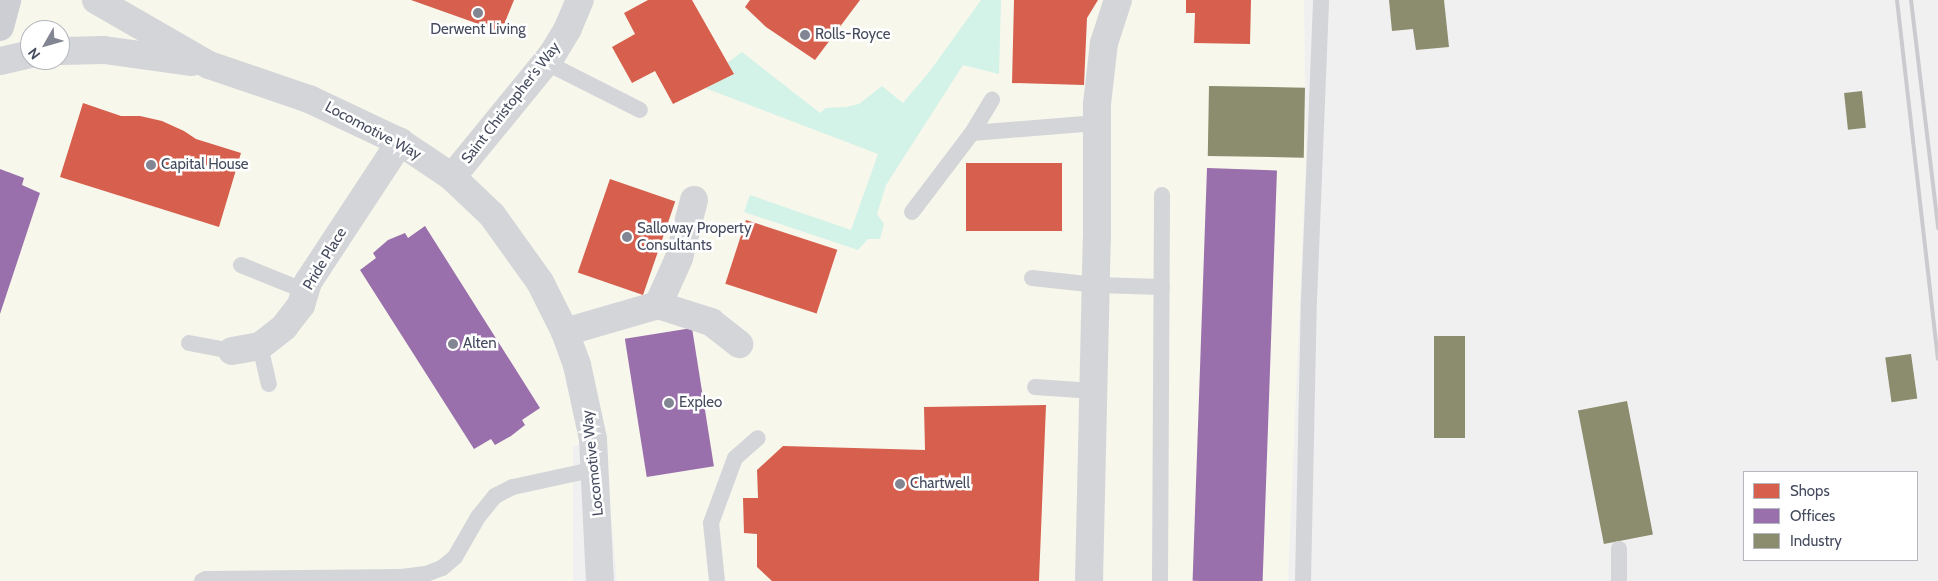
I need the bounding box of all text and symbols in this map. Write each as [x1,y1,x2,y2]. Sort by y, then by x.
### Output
marker: Derwent Living [472,7,484,19]
north arrow [20,20,70,70]
place label: Derwent Living [430,21,526,39]
place label: Rolls-Royce [815,26,890,44]
marker: Rolls-Royce [799,29,811,41]
street label: Saint Christopher's Way [458,39,564,167]
text: N [24,44,44,63]
street label: Locomotive Way [322,98,424,164]
place label: Capital House [161,156,249,174]
marker: Capital House [145,159,157,171]
place label: Salloway Property Consultants [637,219,751,254]
street label: Pride Place [299,225,351,293]
marker: Salloway Property Consultants [621,231,633,243]
place label: Alten [463,335,497,353]
marker: Alten [447,338,459,350]
place label: Expleo [679,394,722,412]
marker: Expleo [663,397,675,409]
street label: Locomotive Way [578,409,608,517]
legend [1743,471,1918,561]
place label: Chartwell [910,475,970,493]
marker: Chartwell [894,478,906,490]
text: Shops [1790,482,1830,500]
text: Offices [1790,507,1835,525]
text: Industry [1790,532,1842,550]

